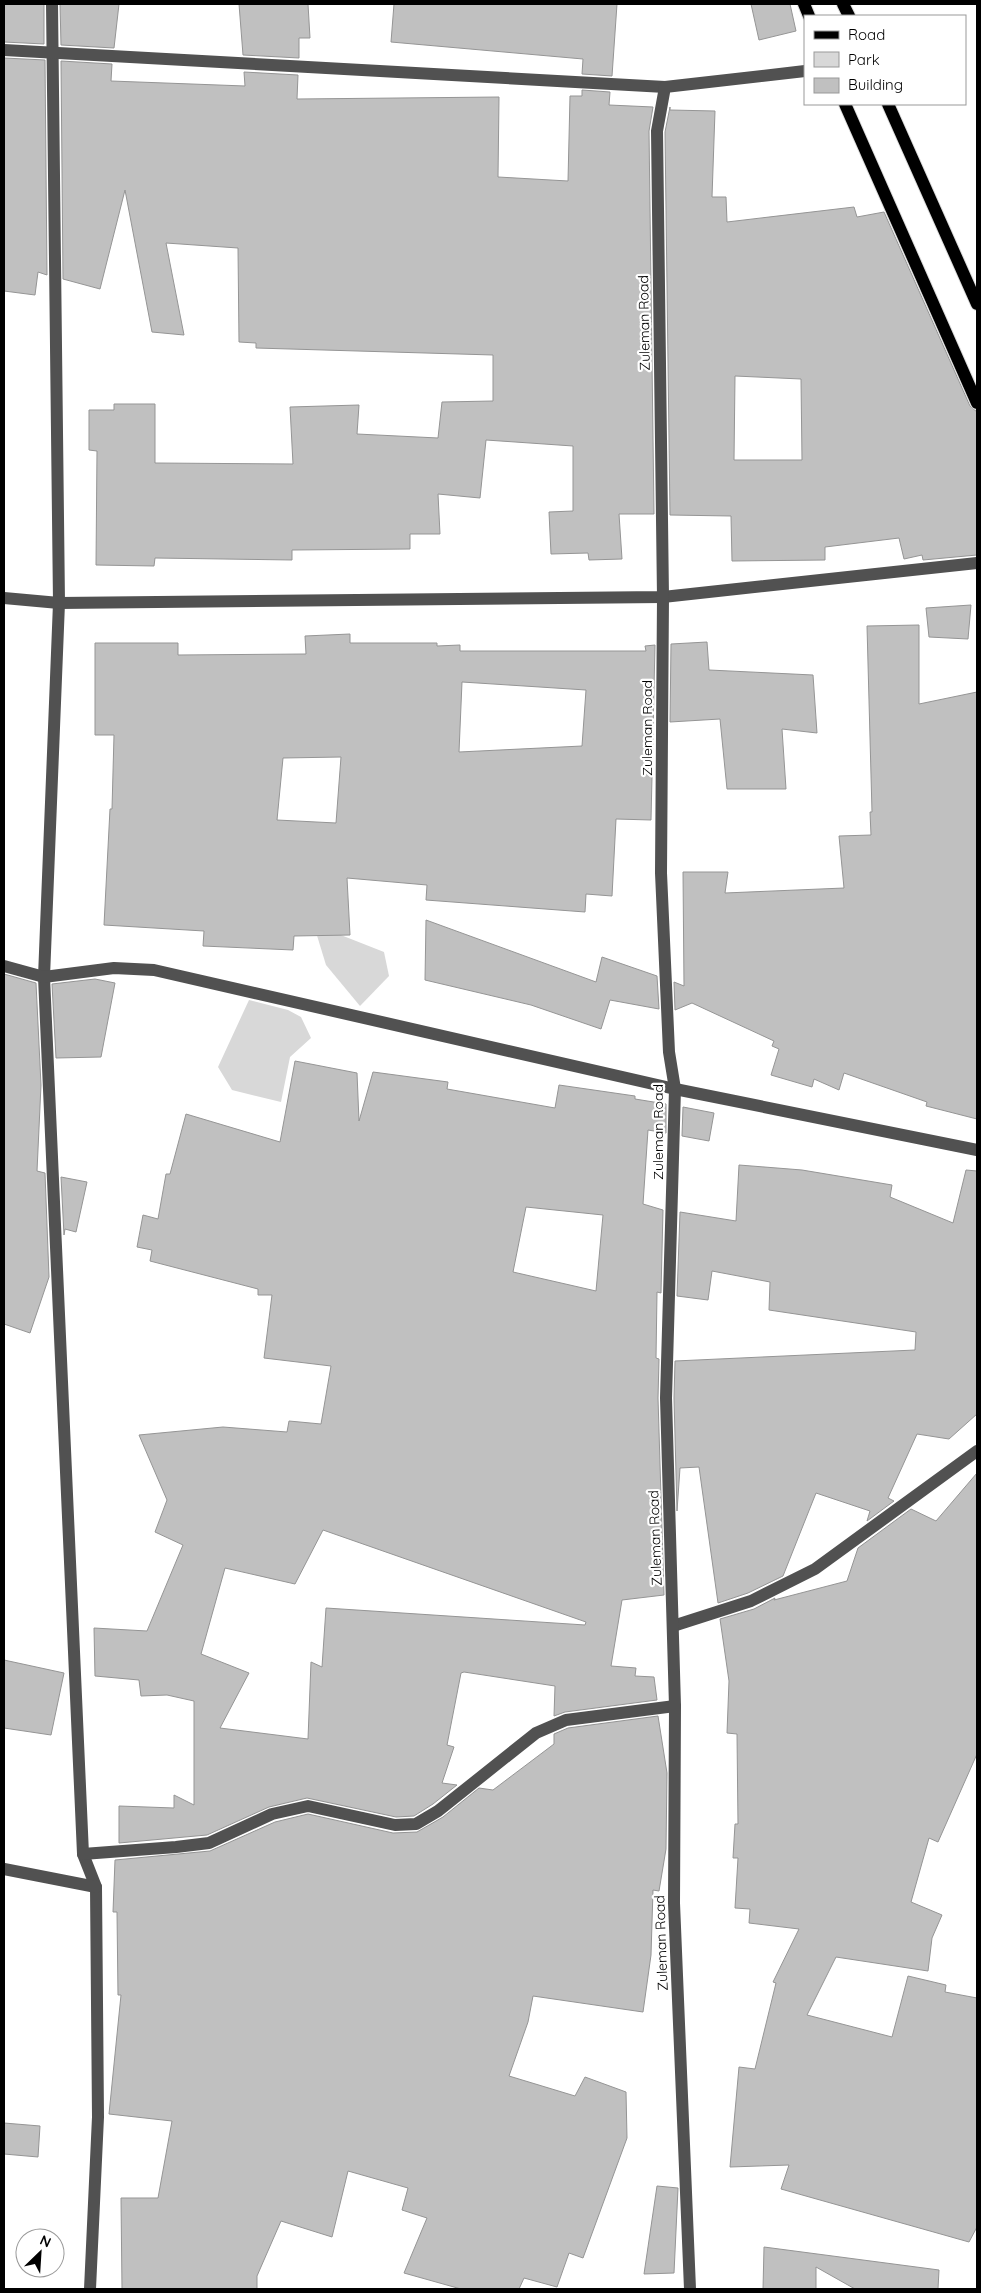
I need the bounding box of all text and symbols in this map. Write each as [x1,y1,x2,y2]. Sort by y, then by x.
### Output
legend [804,15,966,105]
text: Road [848,25,885,44]
text: Park [848,50,880,69]
text: Building [848,75,903,94]
street label: Zuleman Road [634,275,654,371]
street label: Zuleman Road [638,680,656,776]
street label: Zuleman Road [649,1084,667,1180]
street label: Zuleman Road [644,1490,666,1586]
street label: Zuleman Road [650,1895,672,1991]
north arrow [15,2228,65,2278]
text: N [37,2231,54,2252]

